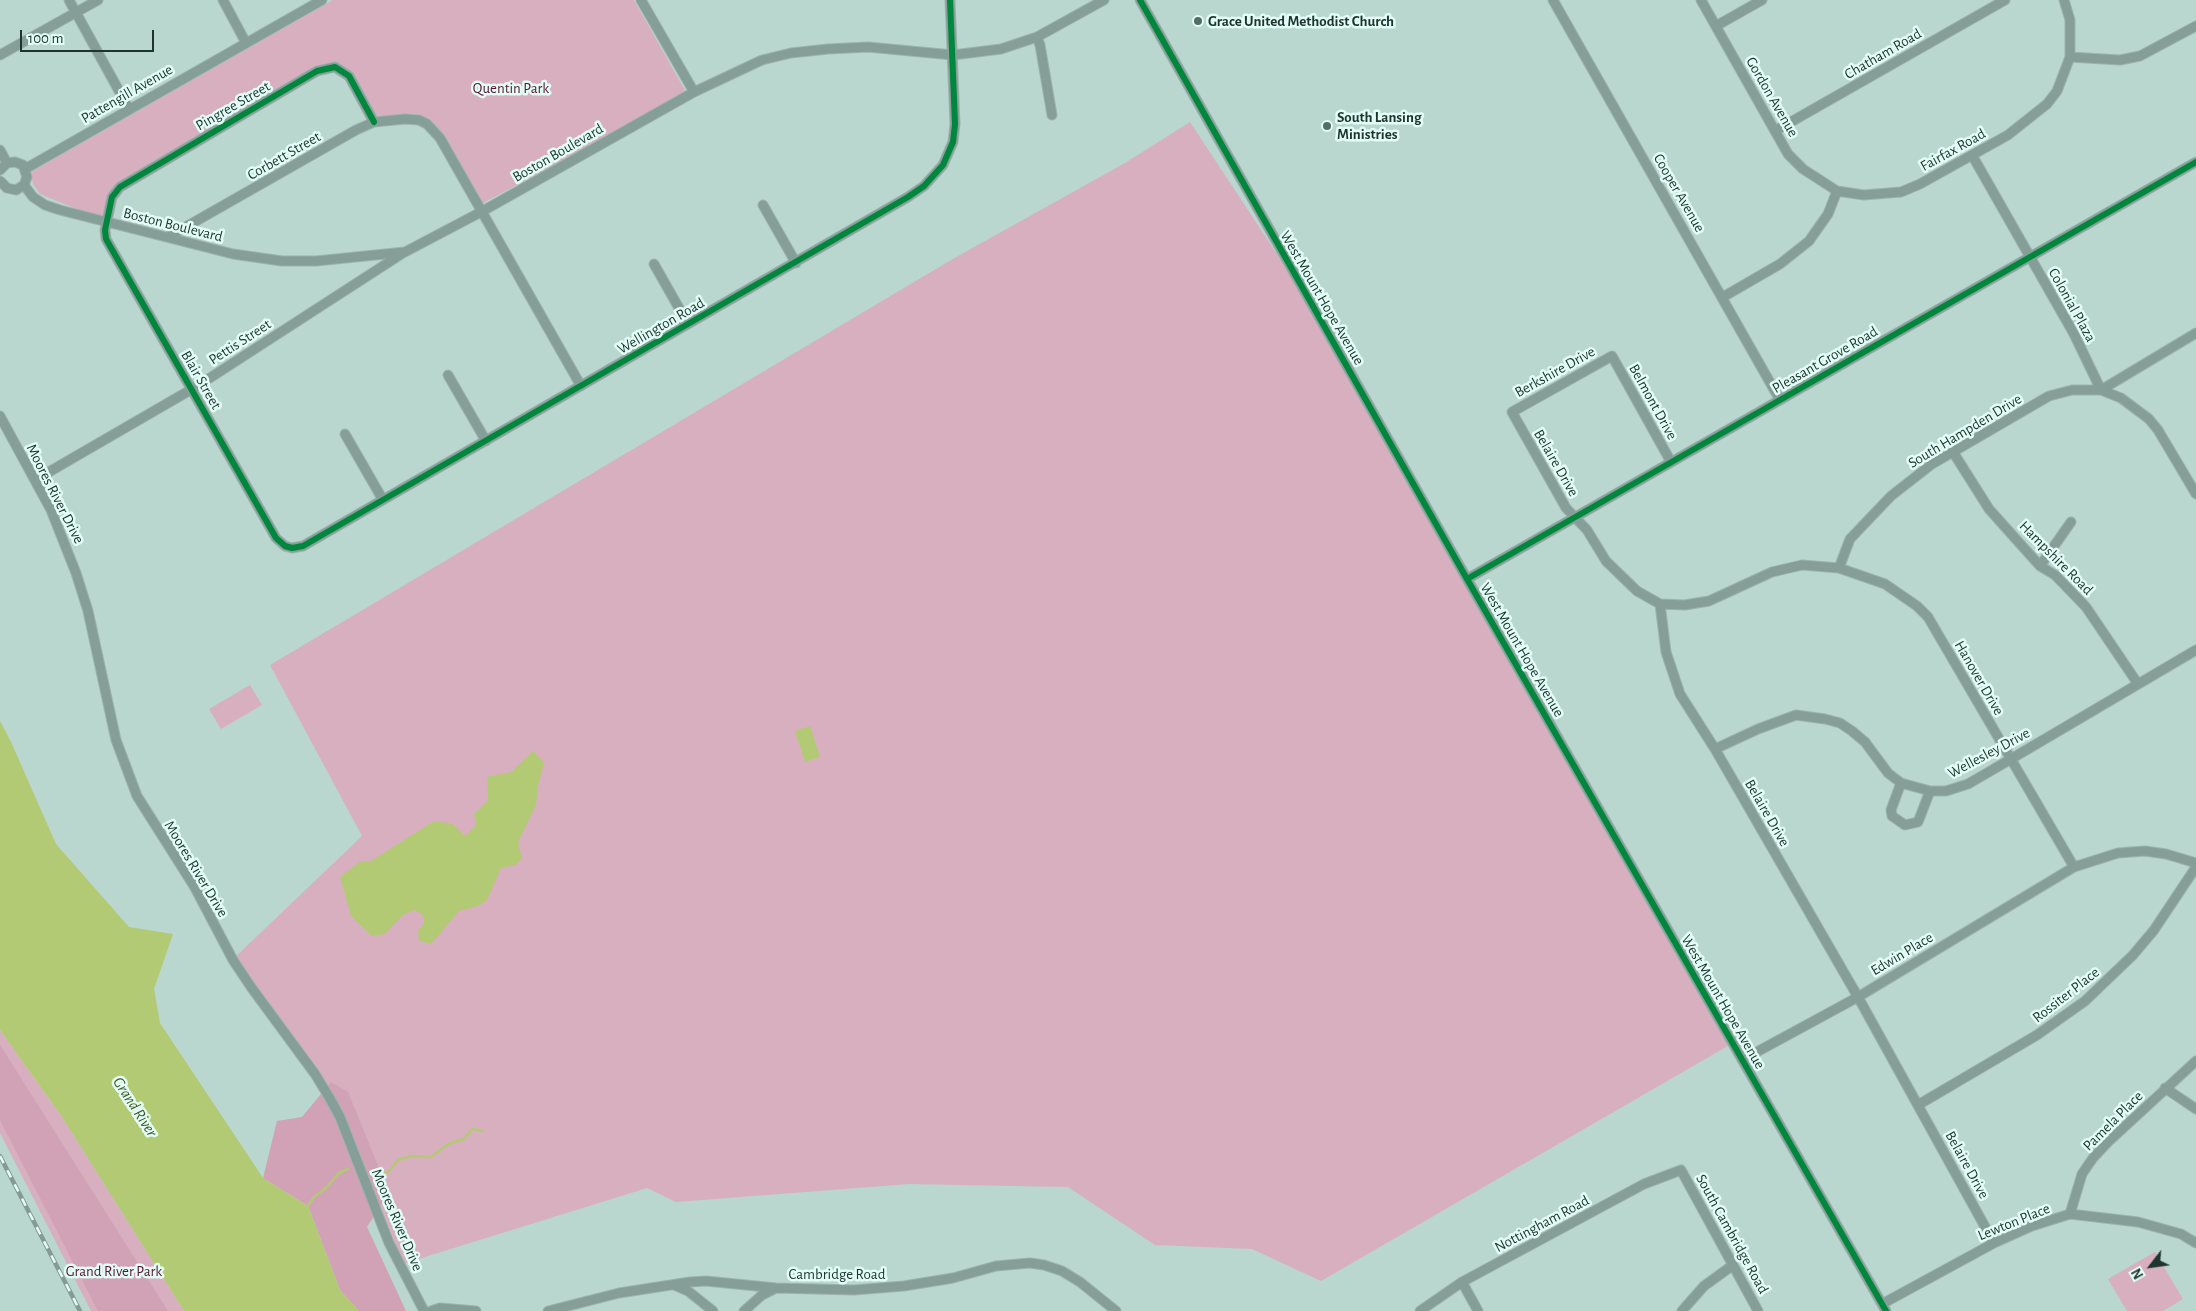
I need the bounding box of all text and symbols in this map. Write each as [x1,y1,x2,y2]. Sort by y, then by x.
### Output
place label: Grace United Methodist Church [1208,12,1394,30]
marker: Grace United Methodist Church [1192,15,1204,27]
scale bar [22,20,156,52]
street label: Chatham Road [1841,25,1925,83]
text: 100 m [28,31,63,46]
street label: Gordon Avenue [1742,54,1802,140]
street label: Pattengill Avenue [78,60,176,128]
street label: Pingree Street [193,77,273,135]
park label: Quentin Park [473,79,549,97]
place label: South Lansing Ministries [1337,108,1421,143]
street label: Boston Boulevard [509,120,607,186]
marker: South Lansing Ministries [1321,120,1333,132]
street label: Fairfax Road [1917,125,1989,175]
street label: Corbett Street [244,128,324,184]
street label: Cooper Avenue [1649,150,1709,236]
street label: Boston Boulevard [121,204,225,246]
street label: West Mount Hope Avenue [1276,228,1368,368]
street label: Colonial Plaza [2044,265,2100,345]
street label: Wellington Road [614,294,708,358]
street label: Pettis Street [205,315,275,369]
street label: Pleasant Grove Road [1769,323,1881,397]
street label: Berkshire Drive [1512,343,1598,401]
street label: Blair Street [177,347,225,413]
street label: Belmont Drive [1625,361,1681,443]
street label: South Hampden Drive [1905,390,2025,472]
street label: Belaire Drive [1530,426,1582,500]
street label: Moores River Drive [22,441,88,547]
street label: Hampshire Road [2015,517,2097,599]
street label: West Mount Hope Avenue [1476,580,1568,720]
street label: Hanover Drive [1950,637,2008,719]
street label: Wellesley Drive [1945,724,2033,782]
street label: Belaire Drive [1741,776,1793,850]
street label: Moores River Drive [160,817,232,921]
street label: Edwin Place [1868,928,1936,980]
street label: West Mount Hope Avenue [1677,932,1769,1072]
street label: Rossiter Place [2029,963,2103,1027]
water label: Grand River [109,1073,161,1141]
street label: Pamela Place [2079,1087,2147,1155]
street label: Belaire Drive [1941,1128,1993,1202]
street label: Moores River Drive [367,1166,427,1274]
street label: South Cambridge Road [1692,1171,1772,1297]
street label: Nottingham Road [1492,1192,1592,1256]
street label: Lewton Place [1975,1199,2053,1245]
north arrow [2126,1241,2176,1291]
park label: Grand River Park [66,1262,162,1280]
street label: Cambridge Road [789,1265,885,1283]
text: N [2130,1266,2147,1281]

